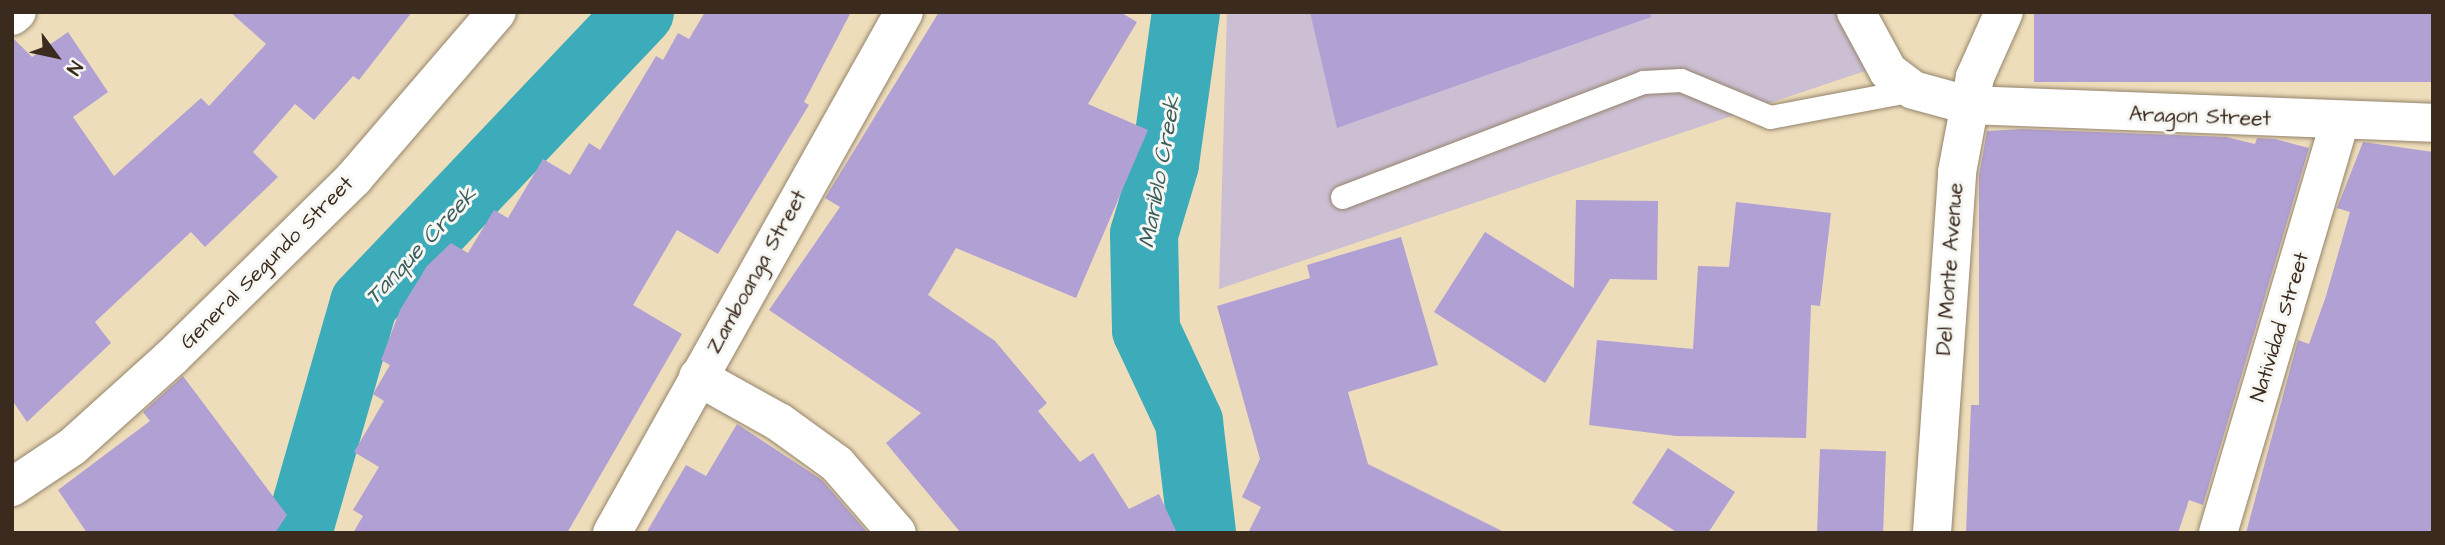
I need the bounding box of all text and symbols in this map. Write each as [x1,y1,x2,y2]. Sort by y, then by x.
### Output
north arrow [21,21,91,91]
text: N [59,55,89,80]
water label: Mariblo Creek [1133,94,1187,250]
street label: Aragon Street [2129,102,2271,132]
street label: General Segundo Street [175,171,359,355]
water label: Tanque Creek [360,181,482,311]
street label: Del Monte Avenue [1931,182,1969,356]
street label: Zamboanga Street [702,186,812,358]
street label: Natividad Street [2245,249,2315,405]

